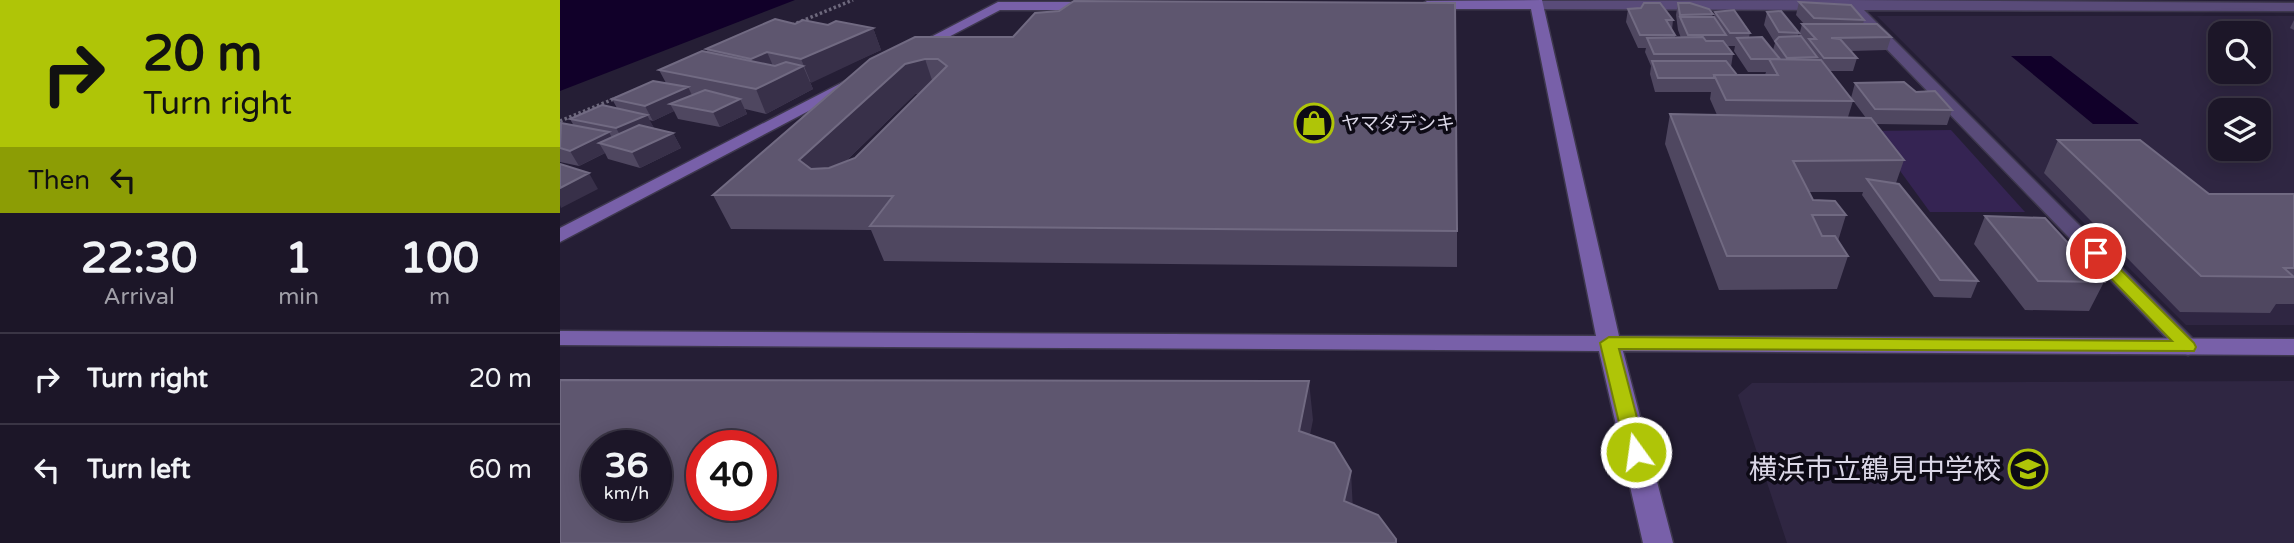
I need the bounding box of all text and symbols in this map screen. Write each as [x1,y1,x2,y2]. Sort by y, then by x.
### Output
map controls [2208,21,2271,161]
button: search [2208,21,2271,84]
text: 20 m [143,25,262,84]
icon: right [28,28,119,119]
text: Turn right [143,85,292,123]
button: layers [2208,98,2271,161]
shop icon: ヤマダデンキ [1293,102,1335,144]
place label: ヤマダデンキ [1341,113,1455,135]
icon: left [104,161,142,199]
text: Then [28,165,90,196]
pin [2066,223,2126,283]
text: 22:30 [81,233,197,284]
text: 1 [285,233,312,284]
text: 100 [400,233,479,284]
icon: arrive [2077,234,2115,272]
text: Arrival [104,283,175,311]
text: min [278,283,319,311]
text: m [429,283,450,311]
icon: right [28,360,66,398]
text: Turn right [87,363,208,394]
text: 20 m [469,363,532,394]
position arrow [1599,415,1673,489]
speed limit sign: 40 [686,430,777,521]
text: 36 [605,445,648,487]
school or university icon: 横浜市立鶴見中学校 [2007,448,2049,490]
icon: left [28,451,66,489]
place label: 横浜市立鶴見中学校 [1749,453,2001,487]
text: Turn left [87,454,190,485]
text: 60 m [469,454,532,485]
text: km/h [604,482,649,504]

